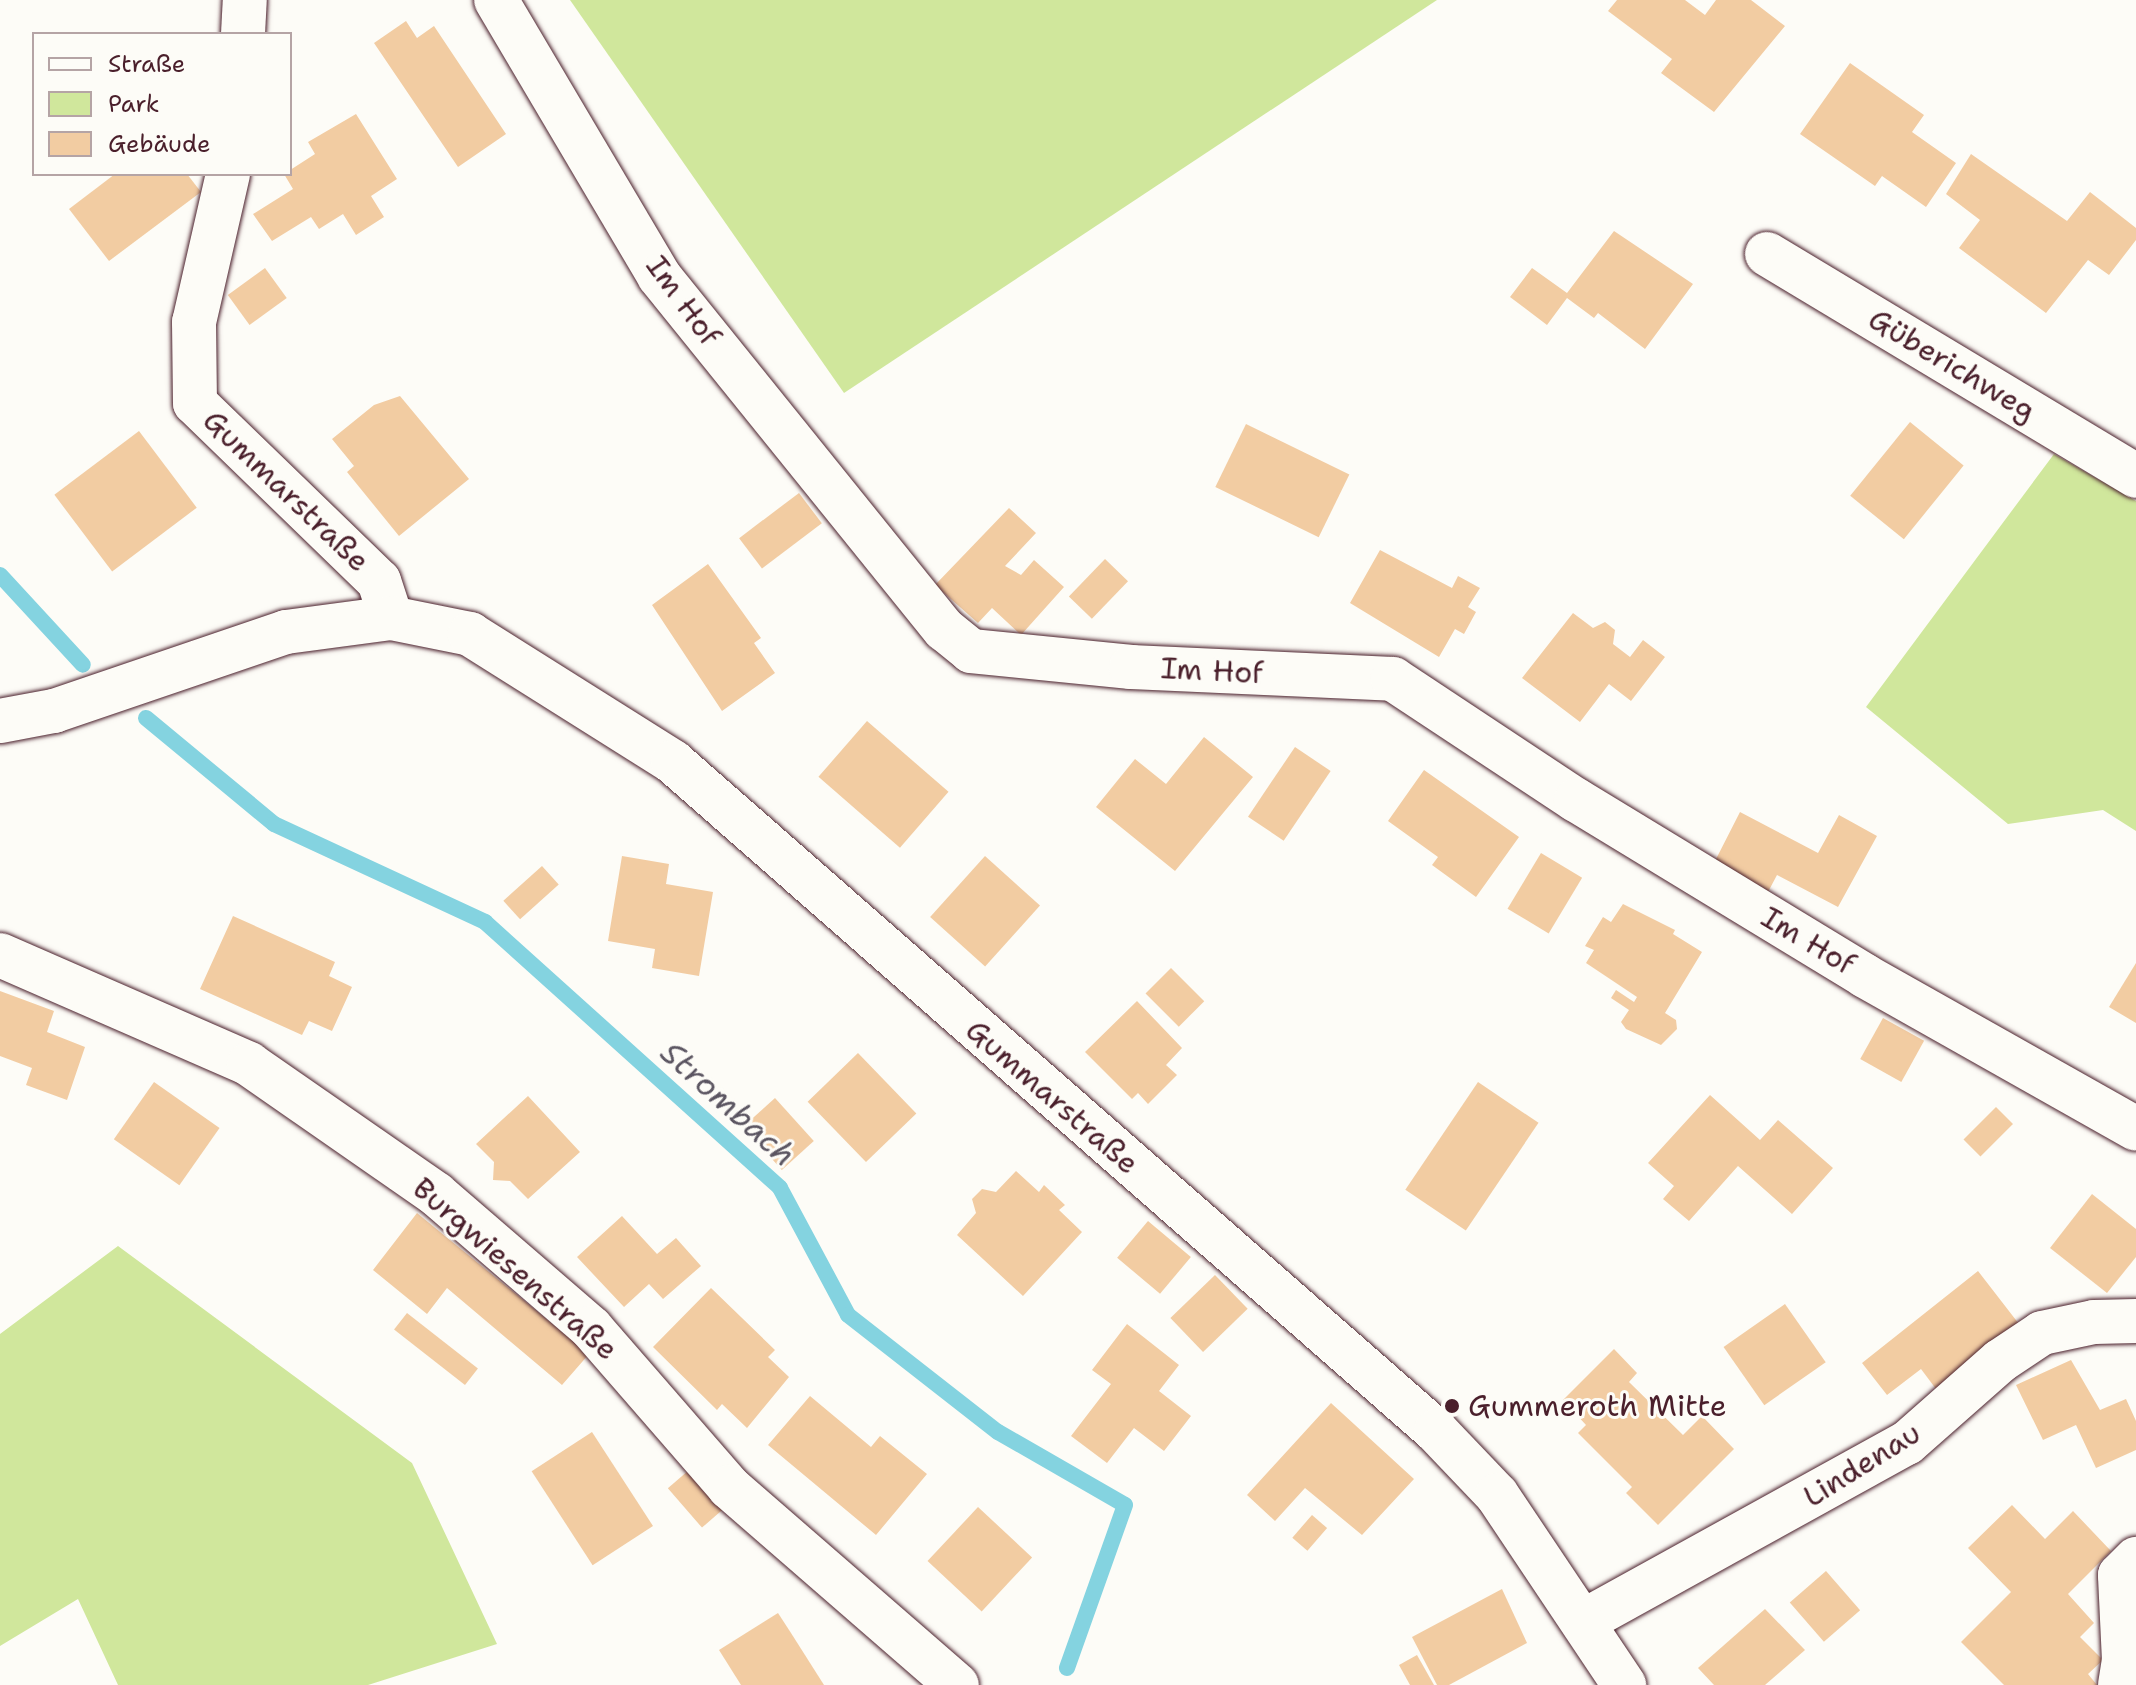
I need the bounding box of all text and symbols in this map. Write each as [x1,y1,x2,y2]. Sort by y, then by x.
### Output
legend [32,32,292,176]
text: Straße [108,48,185,80]
text: Park [108,88,160,120]
text: Gebäude [108,128,210,160]
street label: Im Hof [638,249,728,353]
street label: Güberichweg [1862,301,2042,429]
street label: Gummarstraße [195,403,377,579]
street label: Im Hof [1160,650,1264,692]
street label: Im Hof [1755,899,1861,983]
street label: Gummarstraße [958,1012,1146,1182]
water label: Strombach [653,1033,803,1175]
street label: Burgwiesenstraße [405,1170,625,1368]
place label: Gummeroth Mitte [1468,1388,1727,1424]
marker: Gummeroth Mitte [1443,1397,1461,1415]
street label: Lindenau [1797,1415,1927,1515]

